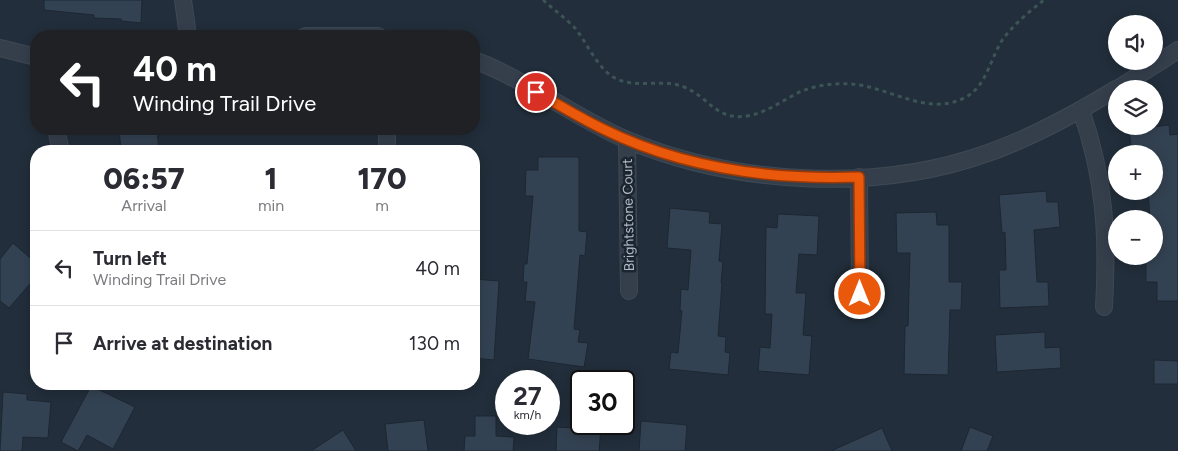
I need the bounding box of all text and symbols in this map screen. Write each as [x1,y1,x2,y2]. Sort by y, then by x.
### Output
map controls [1108,15,1163,265]
button: sound [1108,15,1163,70]
text: 40 m [133,48,217,90]
icon: left [50,50,115,115]
pin [515,71,557,113]
icon: arrive [522,78,550,106]
button: layers [1108,80,1163,135]
text: Winding Trail Drive [133,90,316,117]
button: + [1108,145,1163,200]
street label: Brightstone Court [619,158,638,271]
text: 06:57 [103,160,185,197]
text: 1 [265,160,277,197]
text: 170 [357,160,407,197]
text: Arrival [121,196,167,215]
text: min [258,196,284,215]
text: m [375,196,389,215]
button: − [1108,210,1163,265]
text: Turn left [93,247,167,270]
icon: left [50,254,78,282]
text: 40 m [415,257,460,280]
position arrow [833,267,885,319]
text: Winding Trail Drive [93,270,226,289]
icon: arrive [50,329,78,357]
text: Arrive at destination [93,332,272,355]
text: 130 m [409,332,460,355]
speed limit sign: 30 [570,370,635,435]
text: 27 [513,381,542,411]
text: km/h [514,408,541,422]

